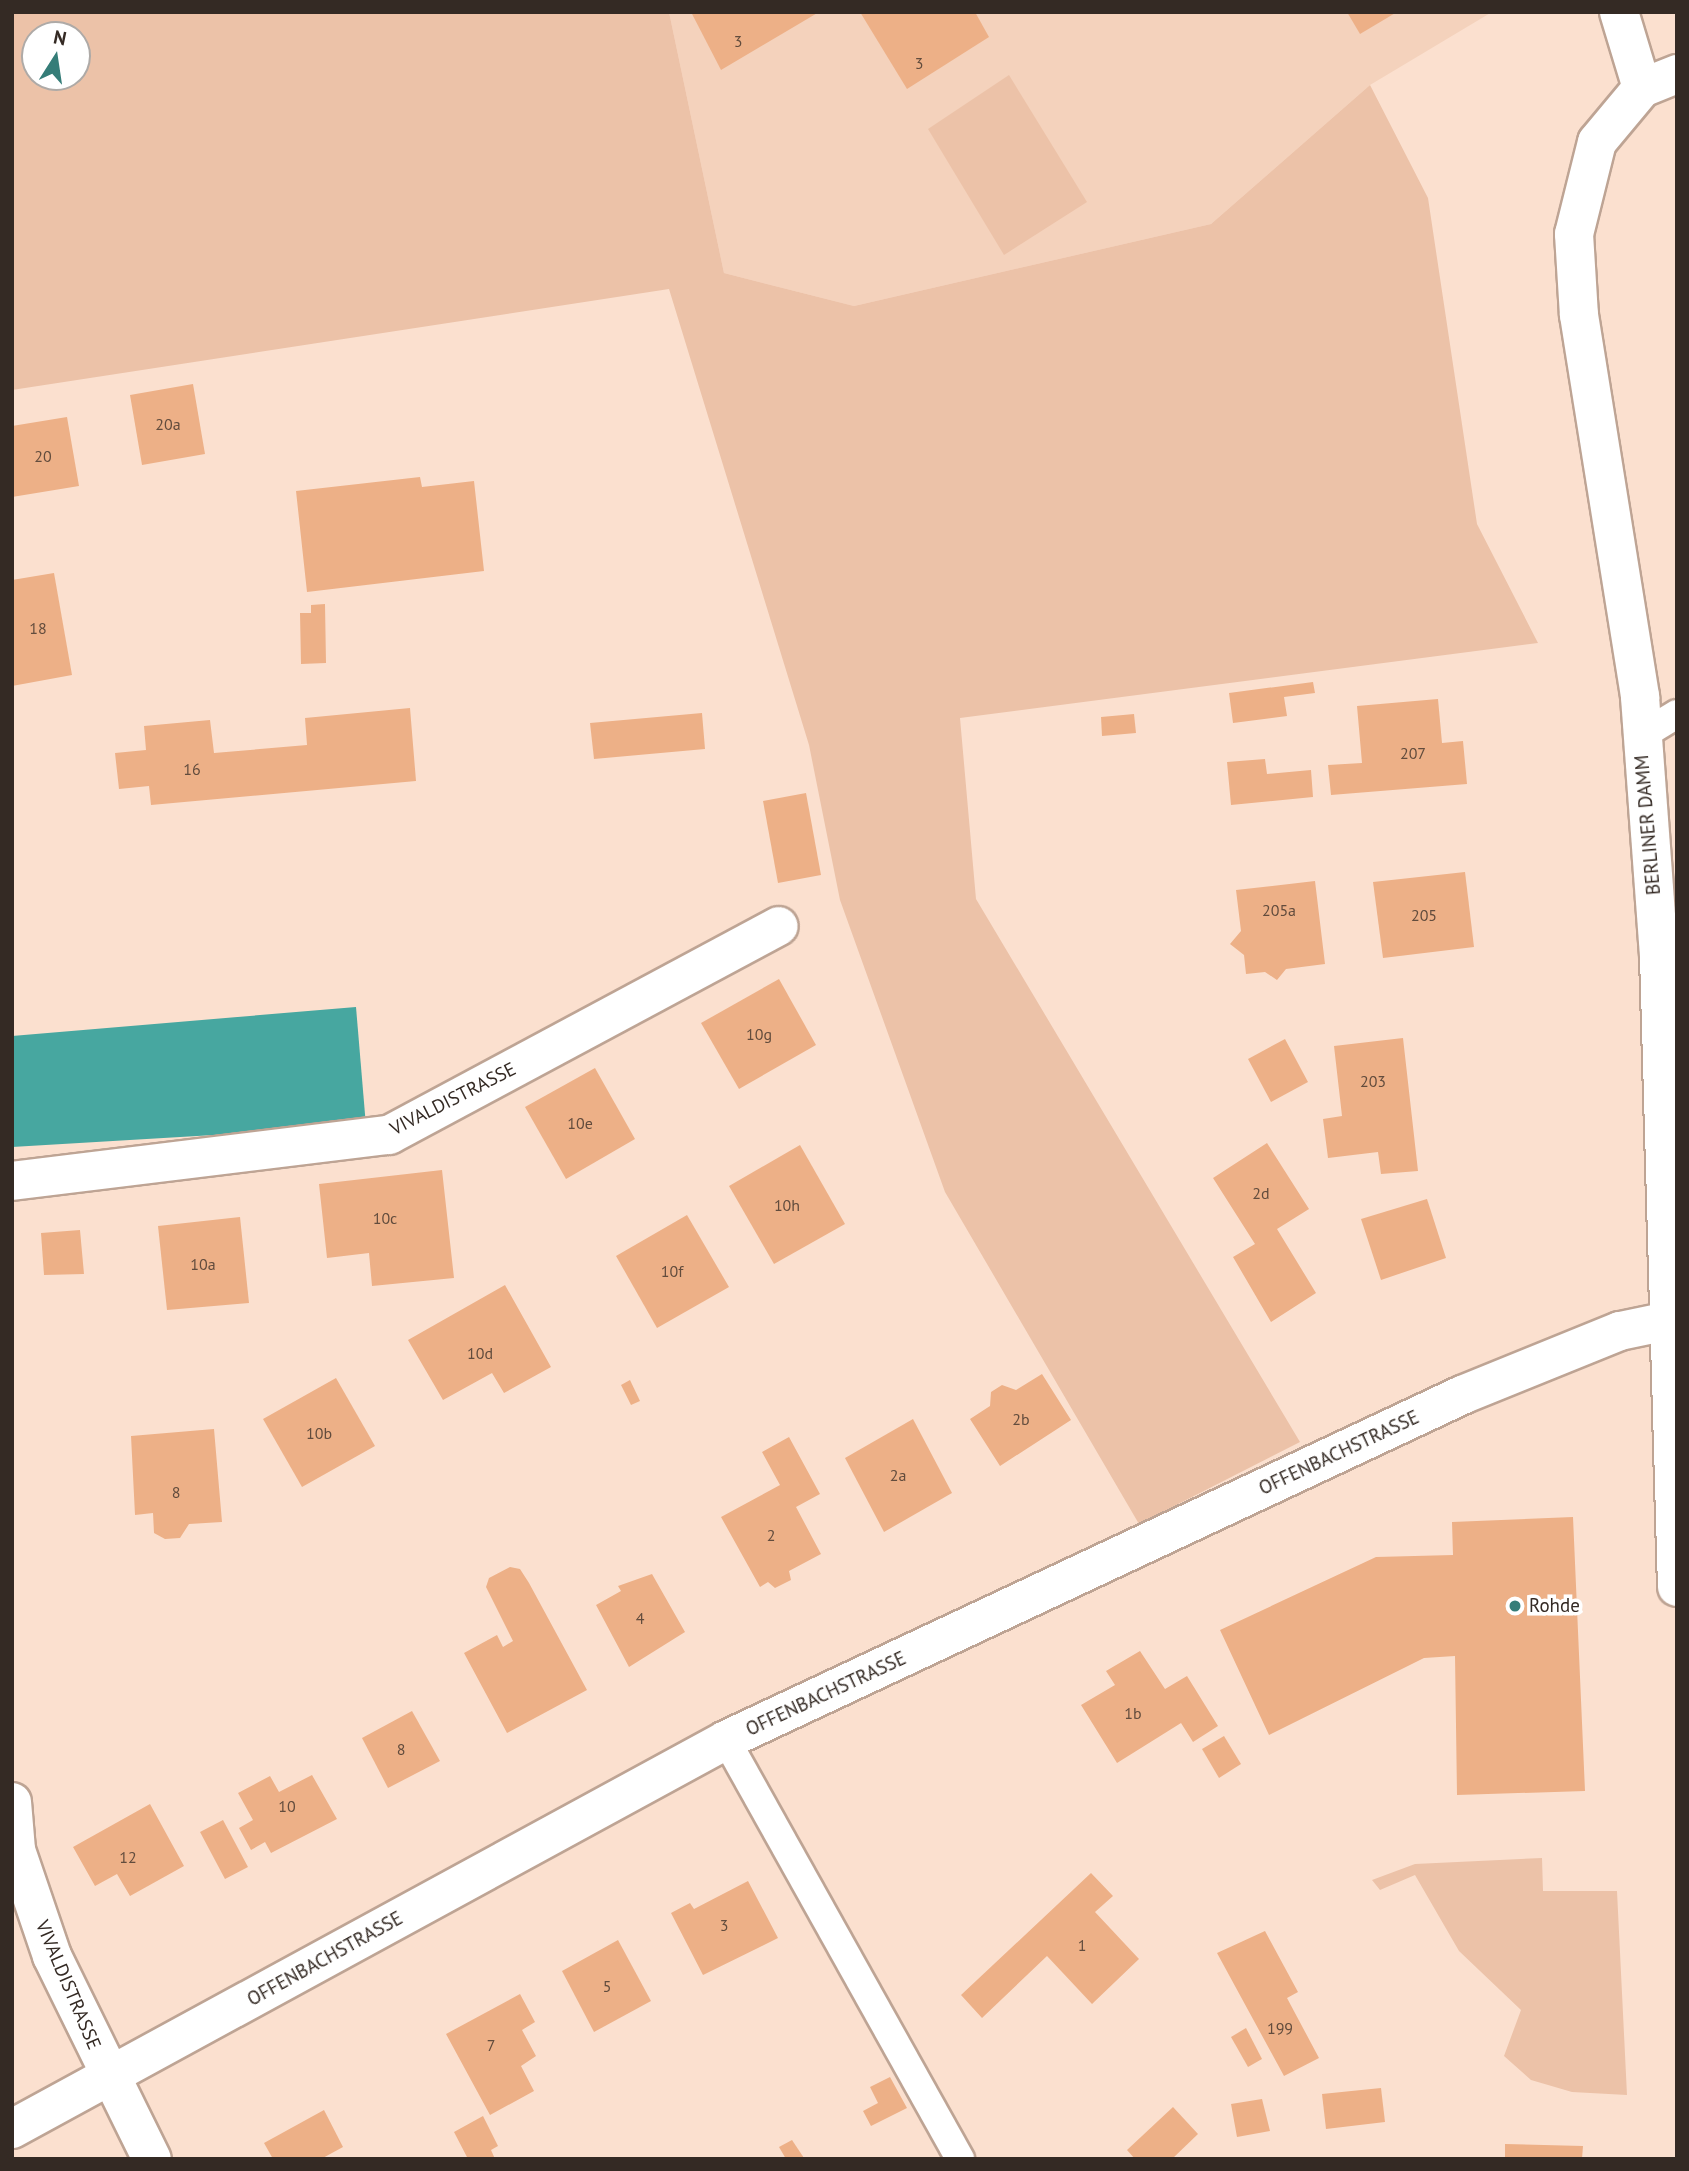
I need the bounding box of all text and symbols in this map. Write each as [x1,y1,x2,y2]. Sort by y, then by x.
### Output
north arrow [21,21,91,91]
text: N [51,24,69,50]
house number: 3 [734,31,742,51]
house number: 3 [915,53,923,73]
house number: 20a [155,414,181,434]
house number: 20 [34,446,52,466]
house number: 18 [29,618,47,638]
house number: 207 [1400,743,1426,763]
street label: BERLINER DAMM [1631,754,1665,896]
house number: 16 [183,759,201,779]
house number: 205a [1262,900,1296,920]
house number: 205 [1411,905,1437,925]
house number: 10g [746,1024,772,1044]
street label: VIVALDISTRASSE [386,1058,520,1140]
house number: 203 [1360,1071,1386,1091]
house number: 10e [567,1113,593,1133]
house number: 2d [1252,1183,1270,1203]
house number: 10h [774,1195,800,1215]
house number: 10c [373,1208,397,1228]
house number: 10a [190,1254,216,1274]
house number: 10f [661,1261,683,1281]
house number: 10d [467,1343,493,1363]
street label: OFFENBACHSTRASSE [1255,1406,1423,1500]
house number: 2b [1012,1409,1030,1429]
house number: 10b [306,1423,332,1443]
house number: 2a [890,1465,906,1485]
house number: 8 [172,1482,180,1502]
house number: 2 [767,1525,775,1545]
place label: Rohde [1529,1595,1580,1617]
marker: Rohde [1507,1598,1523,1614]
house number: 4 [636,1608,644,1628]
street label: OFFENBACHSTRASSE [742,1647,910,1741]
house number: 1b [1124,1703,1142,1723]
house number: 8 [397,1739,405,1759]
house number: 10 [278,1796,296,1816]
house number: 12 [119,1847,137,1867]
street label: OFFENBACHSTRASSE [243,1907,407,2011]
house number: 3 [720,1915,728,1935]
street label: VIVALDISTRASSE [31,1917,105,2053]
house number: 1 [1078,1935,1086,1955]
house number: 5 [603,1976,611,1996]
house number: 199 [1267,2018,1293,2038]
house number: 7 [487,2035,495,2055]

